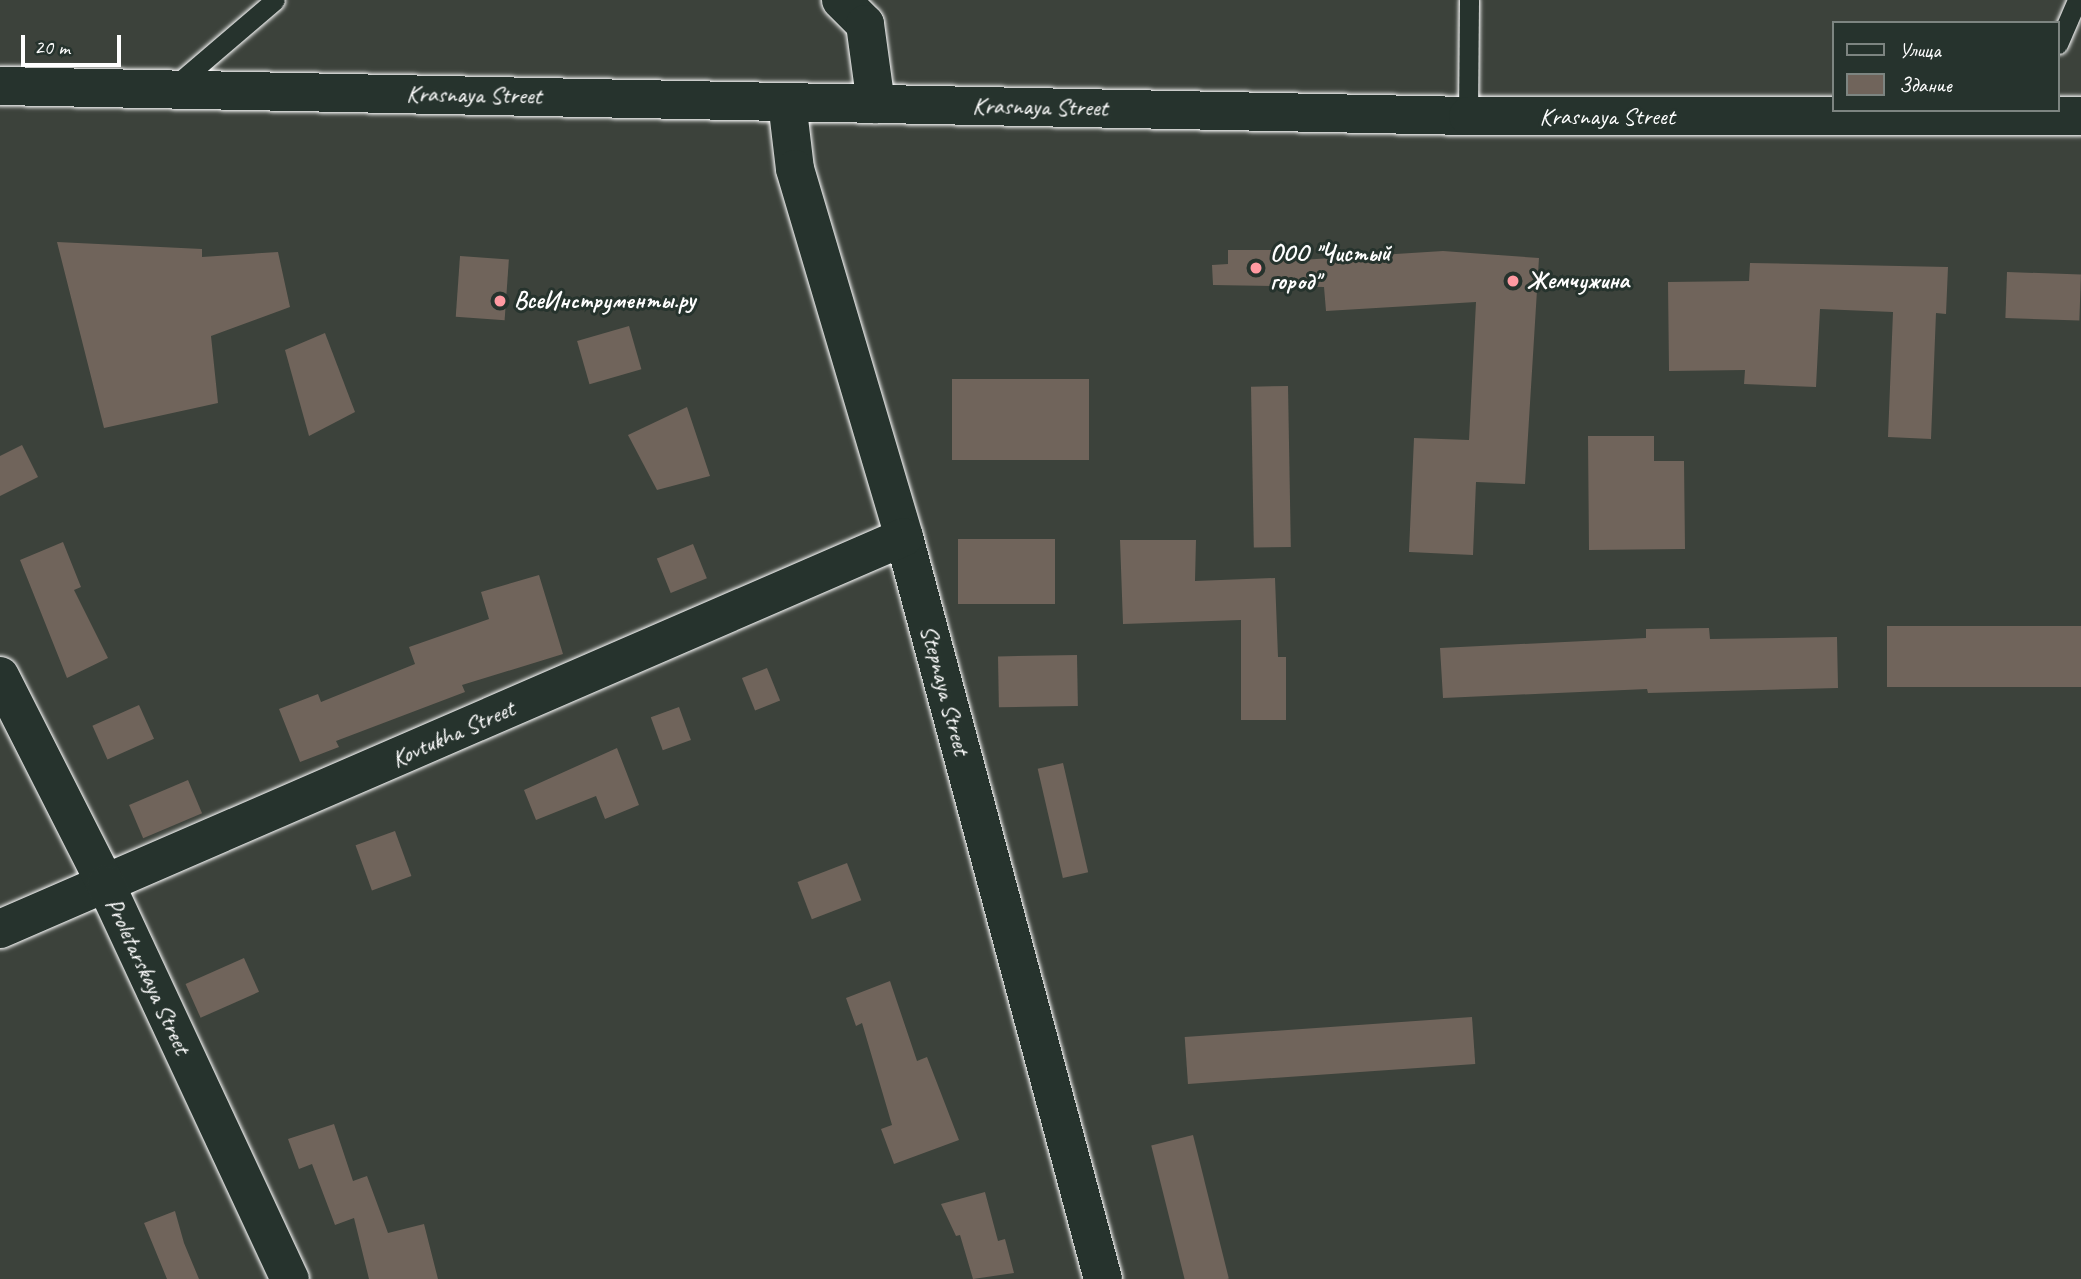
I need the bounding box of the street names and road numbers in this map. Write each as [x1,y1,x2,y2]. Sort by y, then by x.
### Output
street label: Krasnaya Street [406,79,542,111]
street label: Krasnaya Street [972,91,1108,123]
street label: Krasnaya Street [1539,103,1675,131]
street label: Stepnaya Street [914,622,976,758]
street label: Kovtukha Street [387,694,519,774]
street label: Proletarskaya Street [99,893,197,1059]

